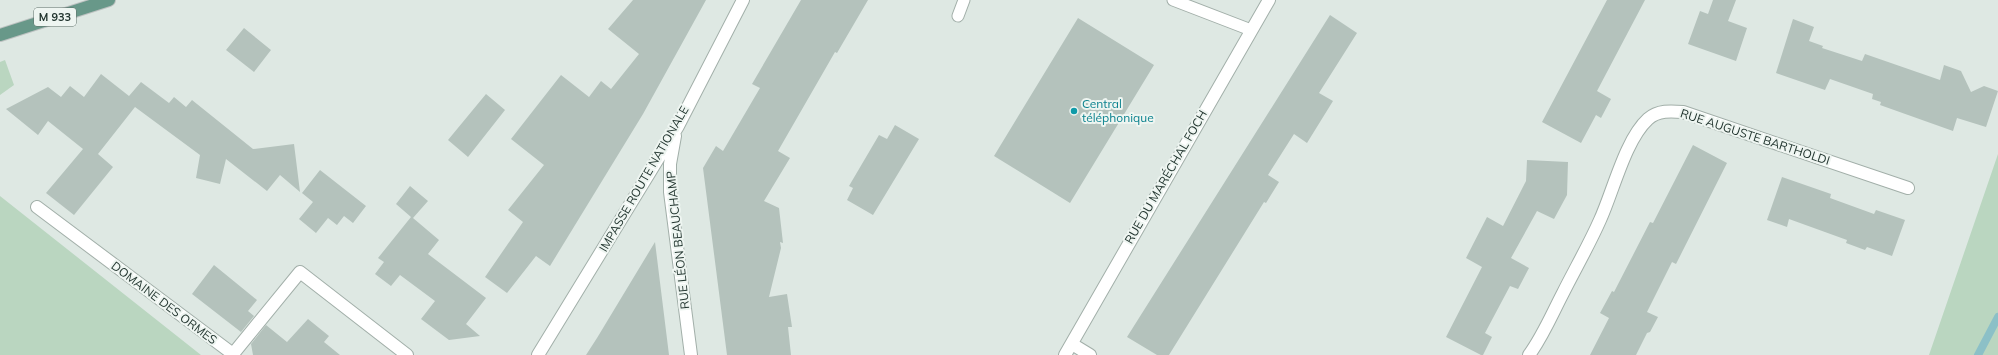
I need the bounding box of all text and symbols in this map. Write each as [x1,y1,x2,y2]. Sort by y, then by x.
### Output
road number: M 933 [34,8,76,26]
place label: Central téléphonique [1082,96,1154,125]
street label: IMPASSE ROUTE NATIONALE [596,103,692,254]
street label: RUE AUGUSTE BARTHOLDI [1679,105,1832,168]
marker: Central téléphonique [1069,106,1079,116]
street label: RUE DU MARÉCHAL FOCH [1121,107,1210,246]
street label: RUE LÉON BEAUCHAMP [663,170,692,310]
street label: DOMAINE DES ORMES [109,258,220,347]

